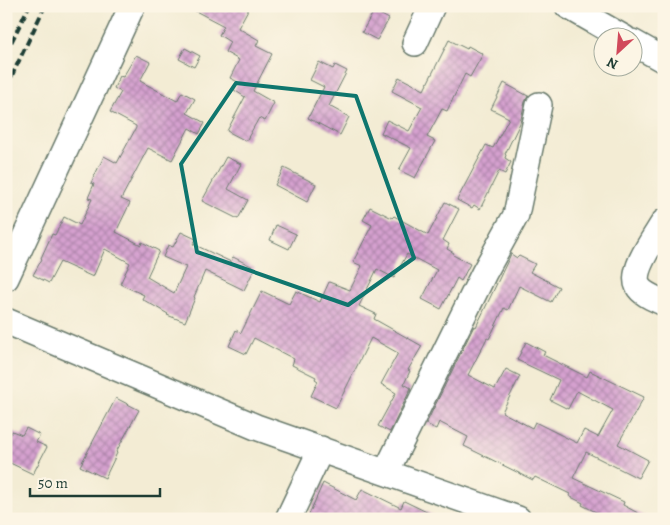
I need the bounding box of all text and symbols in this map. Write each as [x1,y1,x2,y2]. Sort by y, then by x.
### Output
north arrow [592,28,642,78]
text: N [604,52,621,74]
scale bar [30,465,160,497]
text: 50 m [38,473,68,493]

